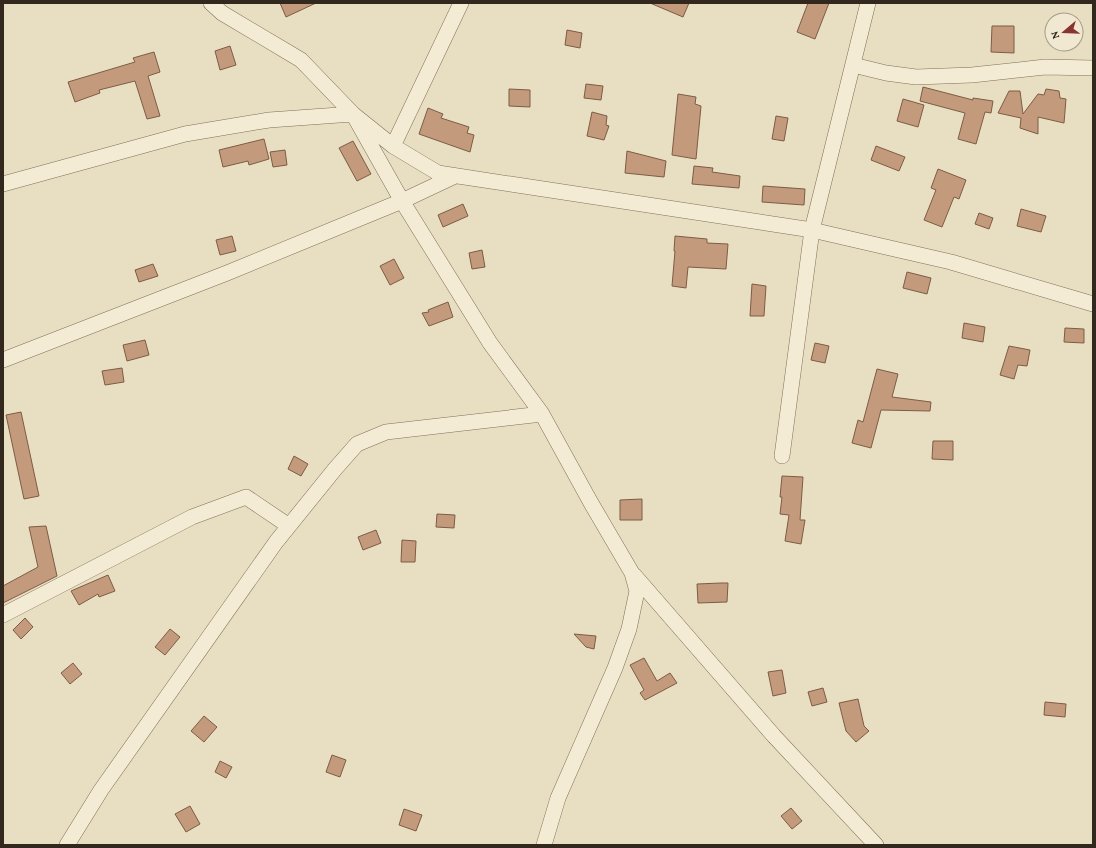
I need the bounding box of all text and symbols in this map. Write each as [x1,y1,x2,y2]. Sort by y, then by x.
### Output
north arrow [1044,12,1084,52]
text: N [1047,29,1061,41]

